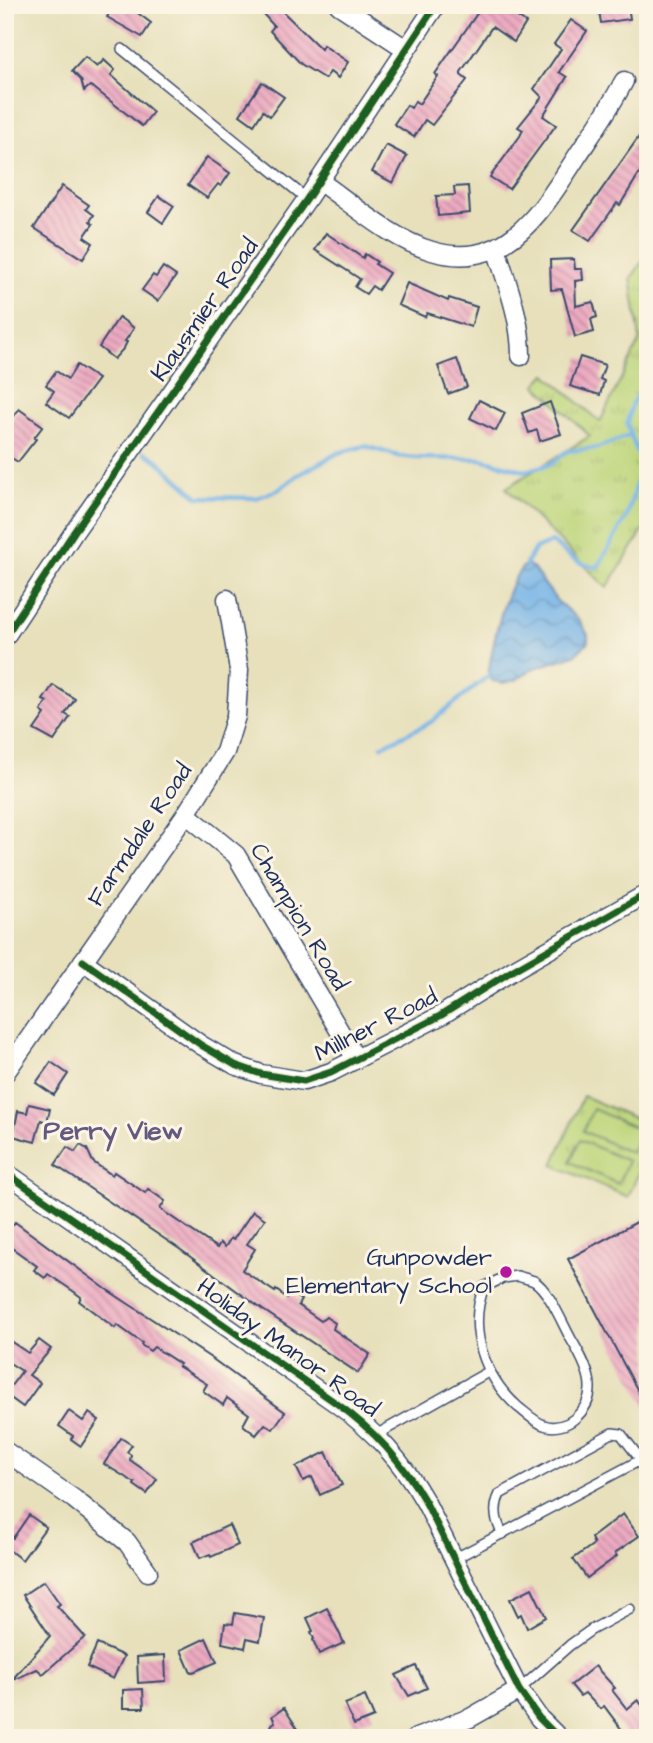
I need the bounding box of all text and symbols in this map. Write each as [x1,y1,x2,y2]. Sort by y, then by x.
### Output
street label: Klausmier Road [143,231,267,389]
street label: Farmdale Road [79,756,201,914]
street label: Champion Road [241,837,357,997]
street label: Millner Road [309,979,443,1071]
district label: Perry View [43,1113,183,1152]
place label: Gunpowder Elementary School [286,1241,492,1304]
marker: Gunpowder Elementary School [498,1264,514,1280]
street label: Holiday Manor Road [189,1270,386,1427]

